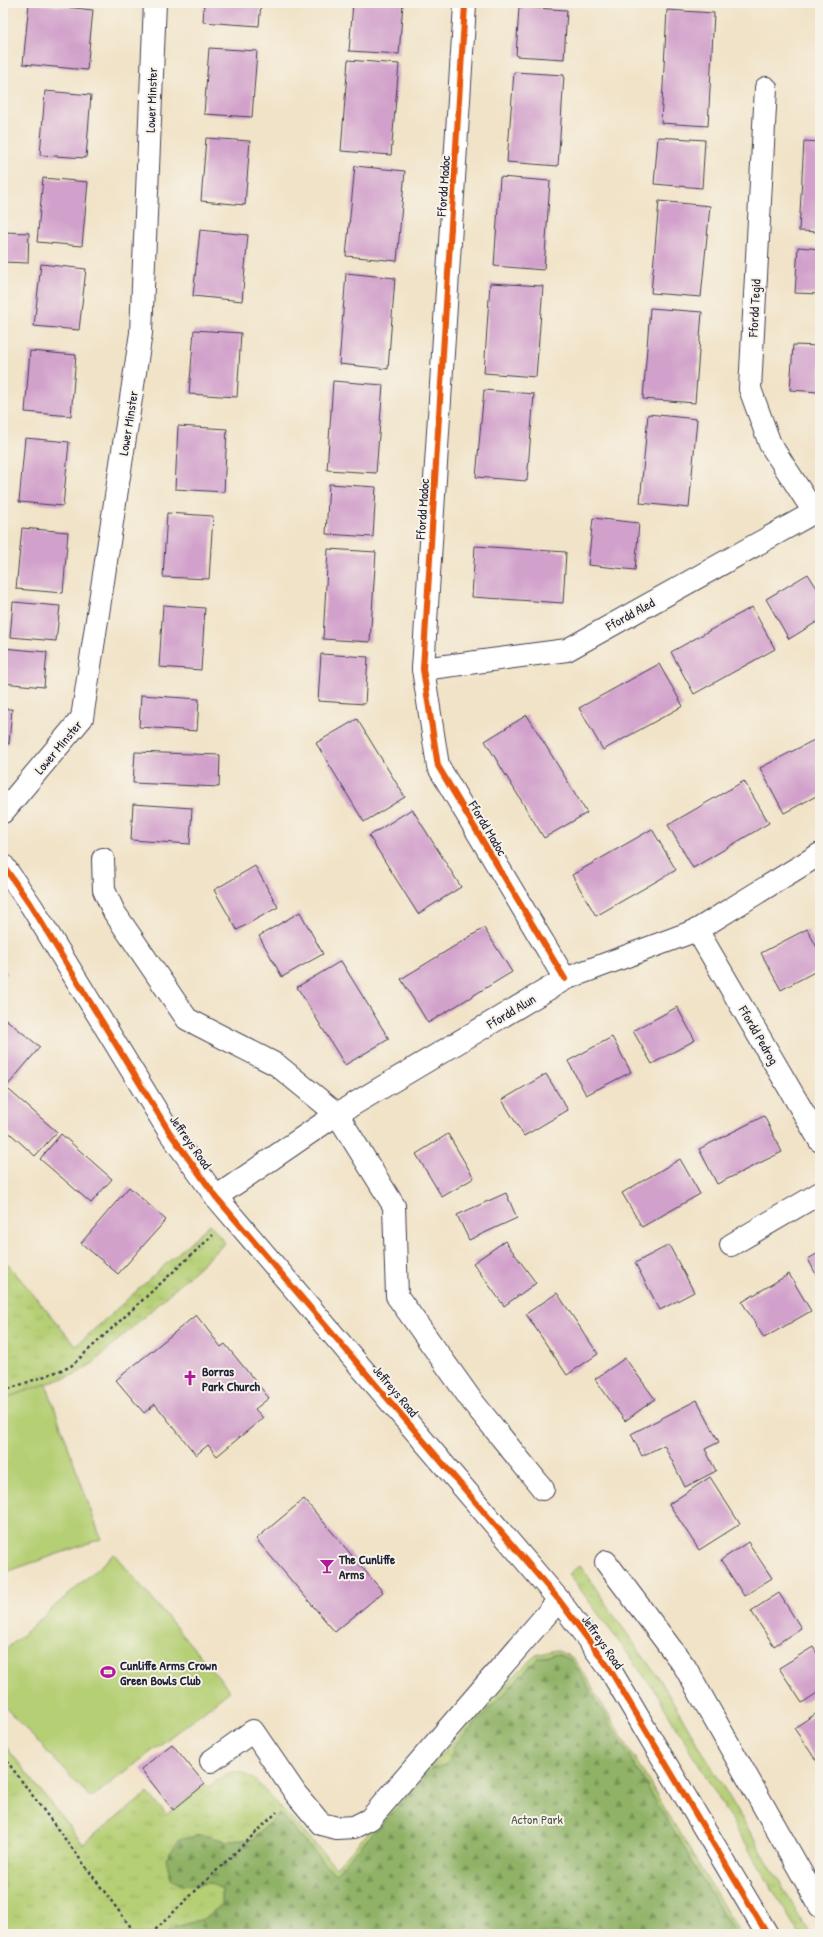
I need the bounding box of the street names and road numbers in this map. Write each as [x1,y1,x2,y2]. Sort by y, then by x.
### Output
street label: Lower Minster [141,67,161,133]
street label: Ffordd Madoc [432,155,454,218]
street label: Ffordd Tegid [743,279,765,338]
street label: Lower Minster [114,389,142,457]
street label: Ffordd Madoc [411,478,433,541]
street label: Ffordd Aled [602,593,658,635]
street label: Lower Minster [30,716,86,778]
street label: Ffordd Madoc [464,796,511,859]
street label: Ffordd Alun [482,989,539,1033]
street label: Ffordd Pedrog [734,1001,783,1068]
street label: Jeffreys Road [166,1112,216,1172]
street label: Jeffreys Road [369,1362,423,1420]
street label: Jeffreys Road [578,1612,628,1672]

